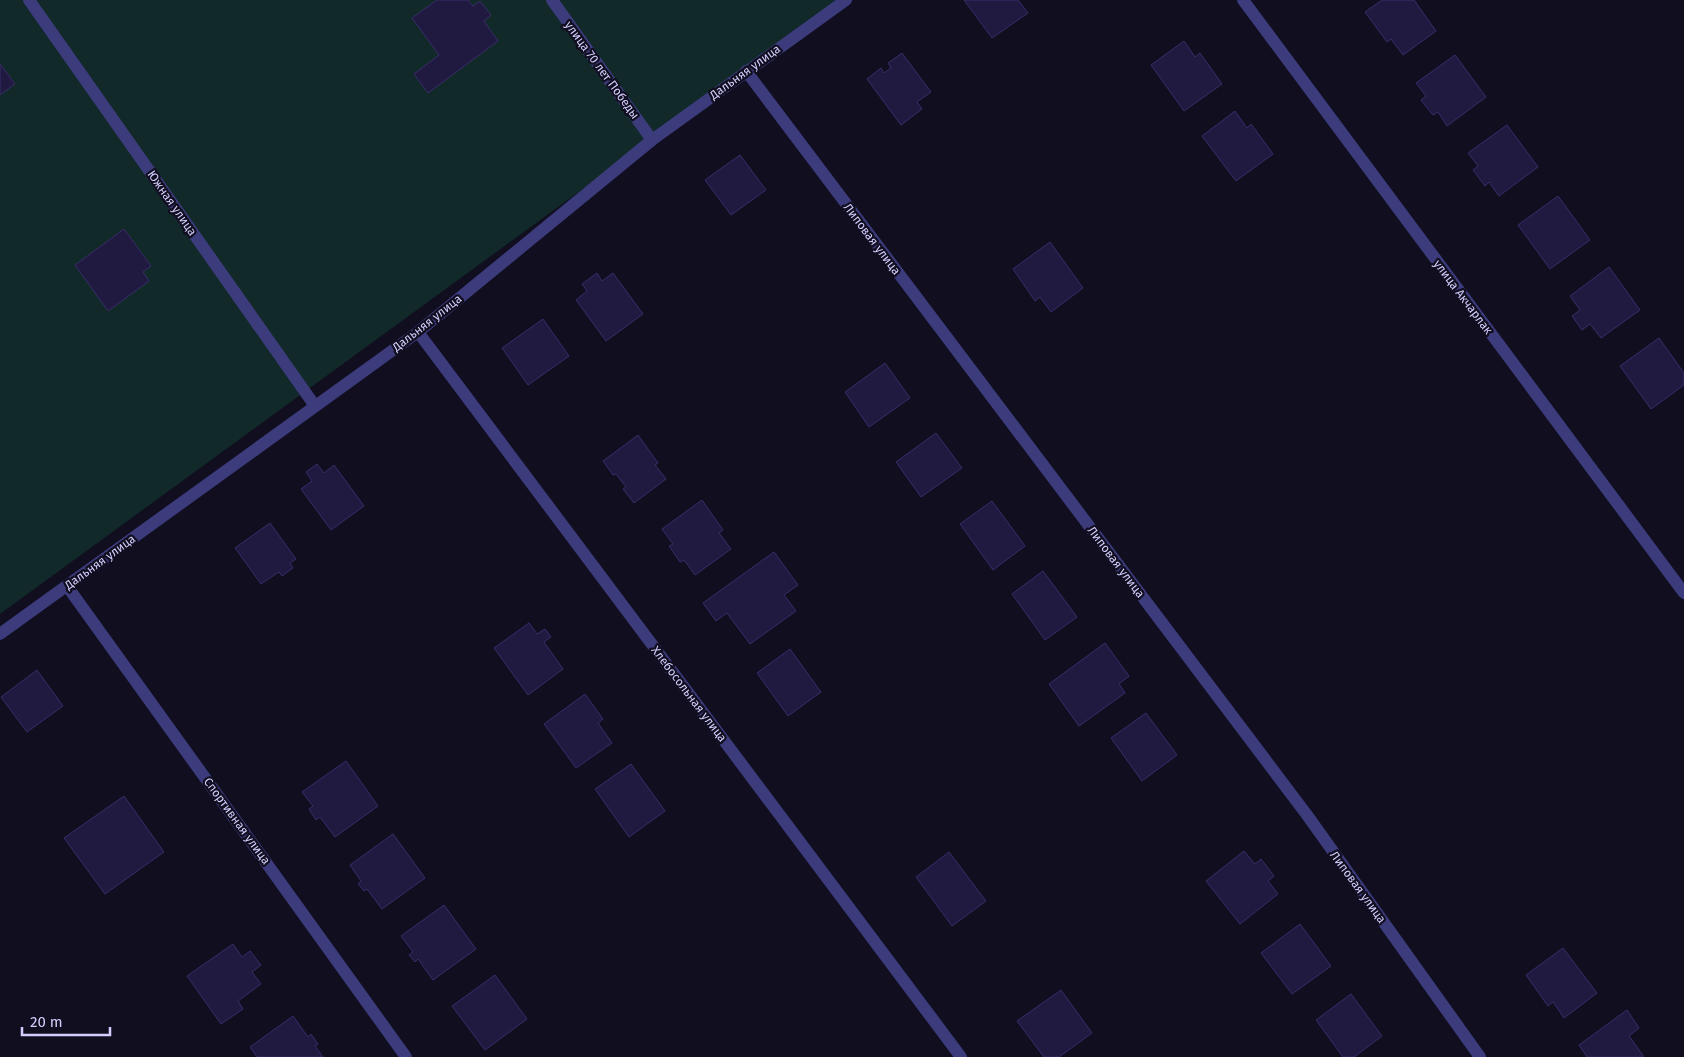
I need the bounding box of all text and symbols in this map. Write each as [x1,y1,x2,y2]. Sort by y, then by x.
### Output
street label: улица 70 лет Победы [562,18,642,122]
street label: Дальняя улица [706,42,783,103]
street label: Южная улица [144,168,200,238]
street label: Липовая улица [841,201,903,277]
street label: улица Акчарлак [1431,257,1496,338]
street label: Дальняя улица [389,292,464,355]
street label: Липовая улица [1085,524,1147,600]
street label: Дальняя улица [61,532,138,593]
street label: Хлебосольная улица [648,643,730,745]
street label: Спортивная улица [201,775,273,867]
street label: Липовая улица [1327,848,1389,926]
scale bar [22,1004,110,1036]
text: 20 m [30,1013,63,1031]

